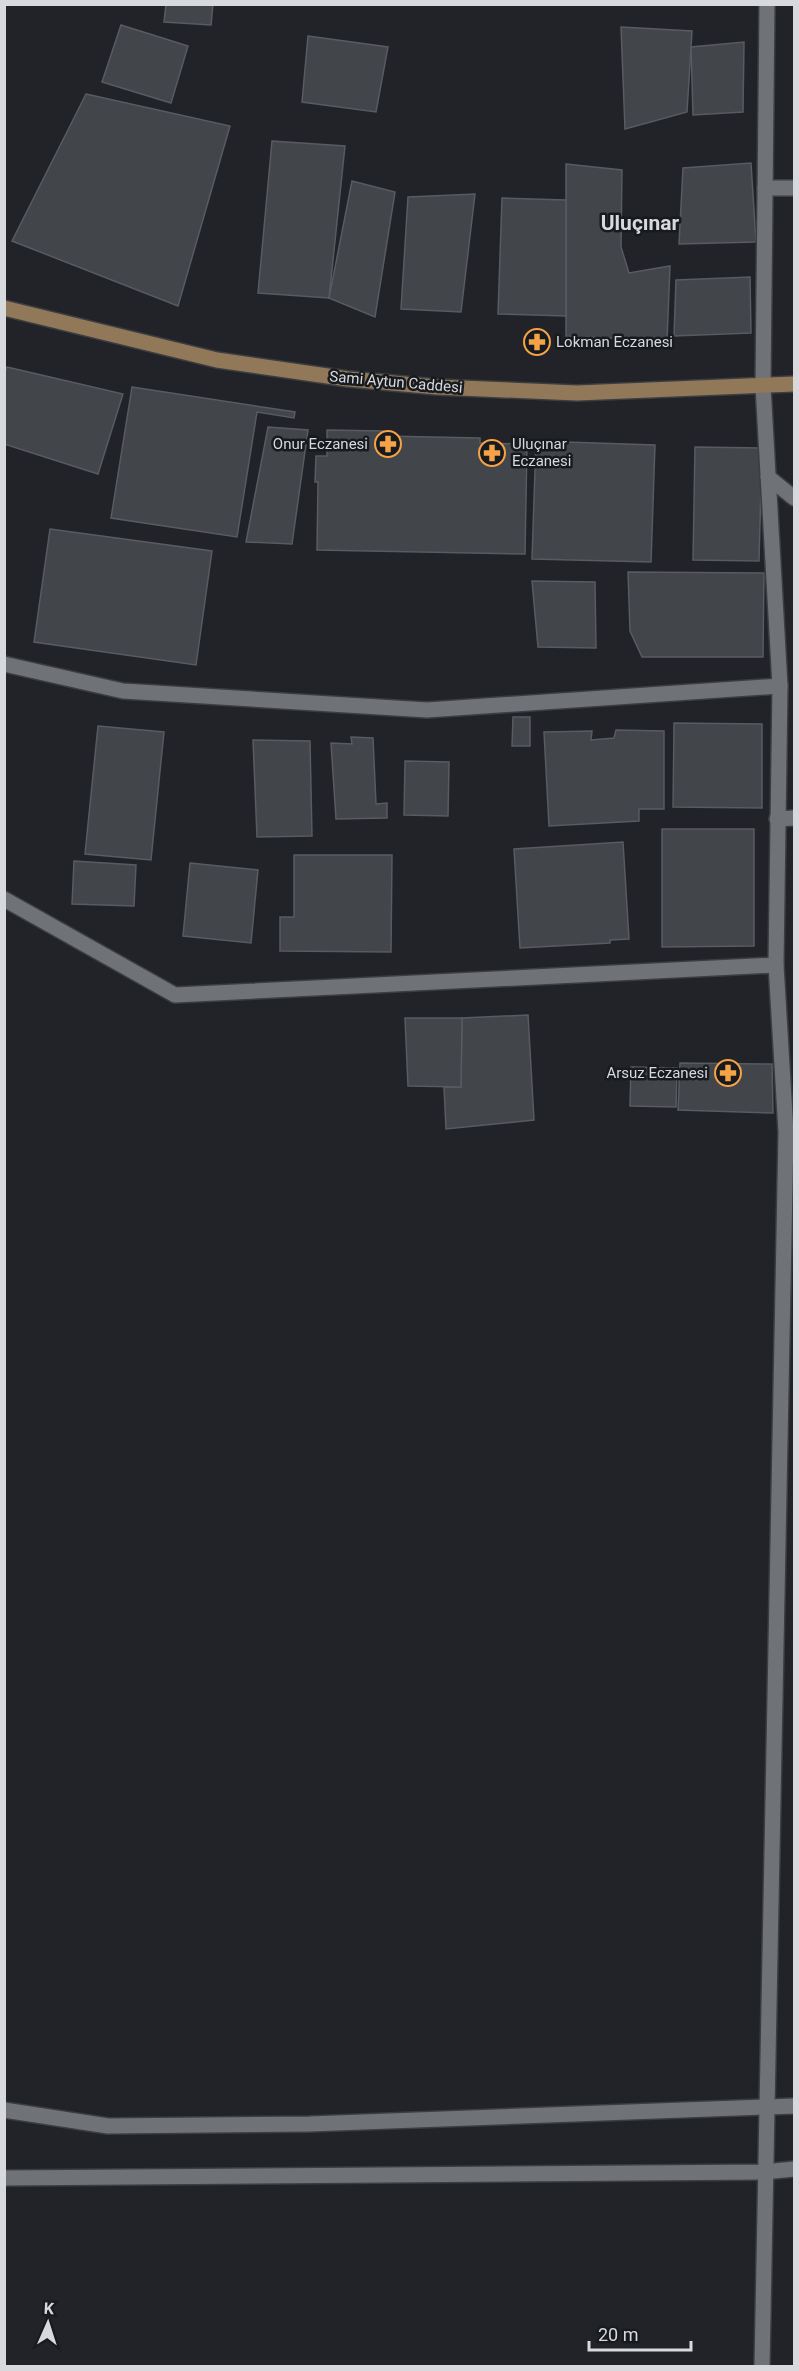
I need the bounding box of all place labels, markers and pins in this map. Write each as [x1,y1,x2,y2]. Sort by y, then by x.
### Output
pharmacy icon: Lokman Eczanesi [522,327,552,357]
place label: Lokman Eczanesi [556,333,673,351]
pharmacy icon: Onur Eczanesi [373,429,403,459]
place label: Onur Eczanesi [273,435,368,453]
place label: Uluçınar Eczanesi [512,435,571,470]
pharmacy icon: Uluçınar Eczanesi [477,438,507,468]
pharmacy icon: Arsuz Eczanesi [713,1058,743,1088]
place label: Arsuz Eczanesi [606,1064,708,1082]

